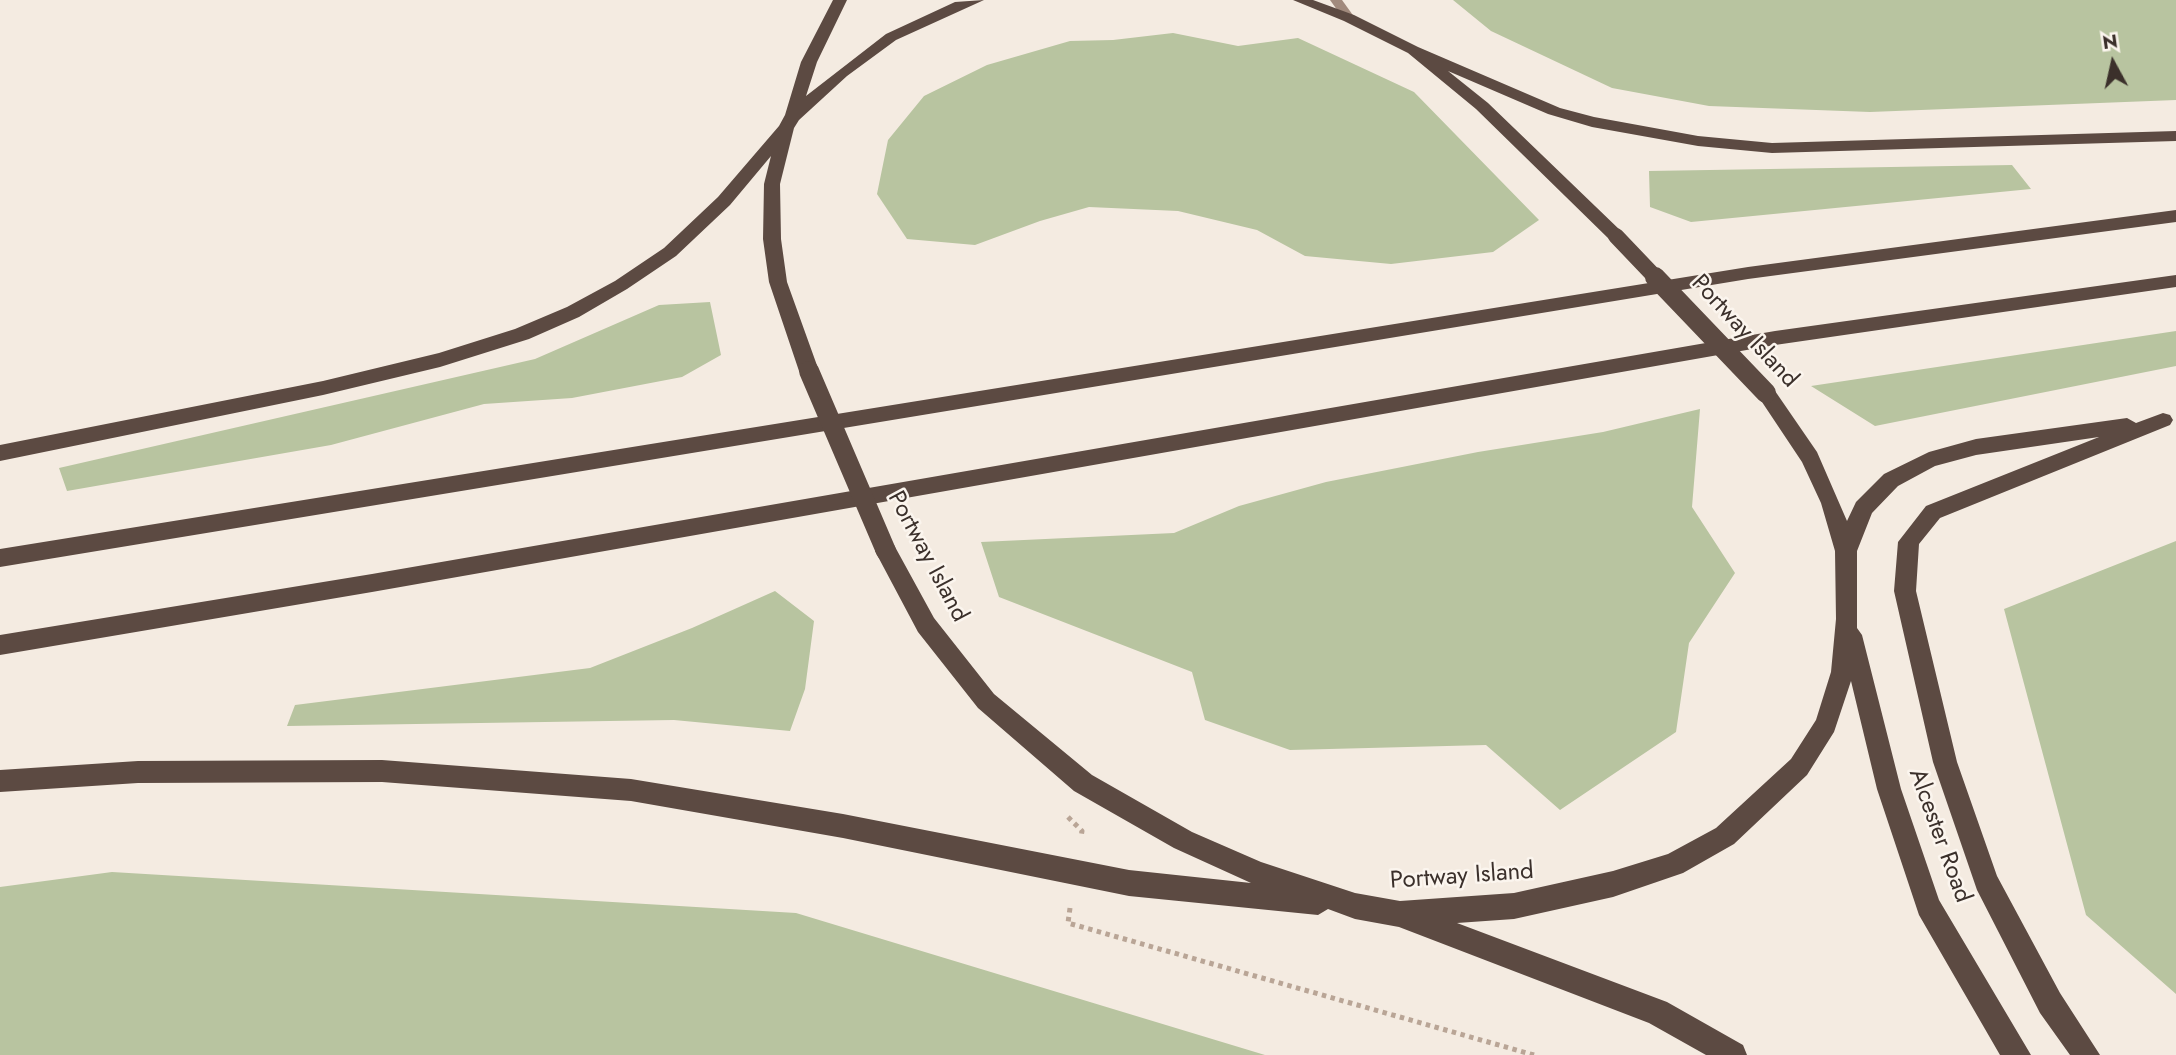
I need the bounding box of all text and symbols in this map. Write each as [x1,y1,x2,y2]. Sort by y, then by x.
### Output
text: N [2101,27,2119,56]
north arrow [2078,28,2148,98]
street label: Portway Island [1684,270,1804,394]
street label: Portway Island [881,487,973,627]
street label: Alcester Road [1901,765,1977,907]
street label: Portway Island [1389,858,1535,896]

